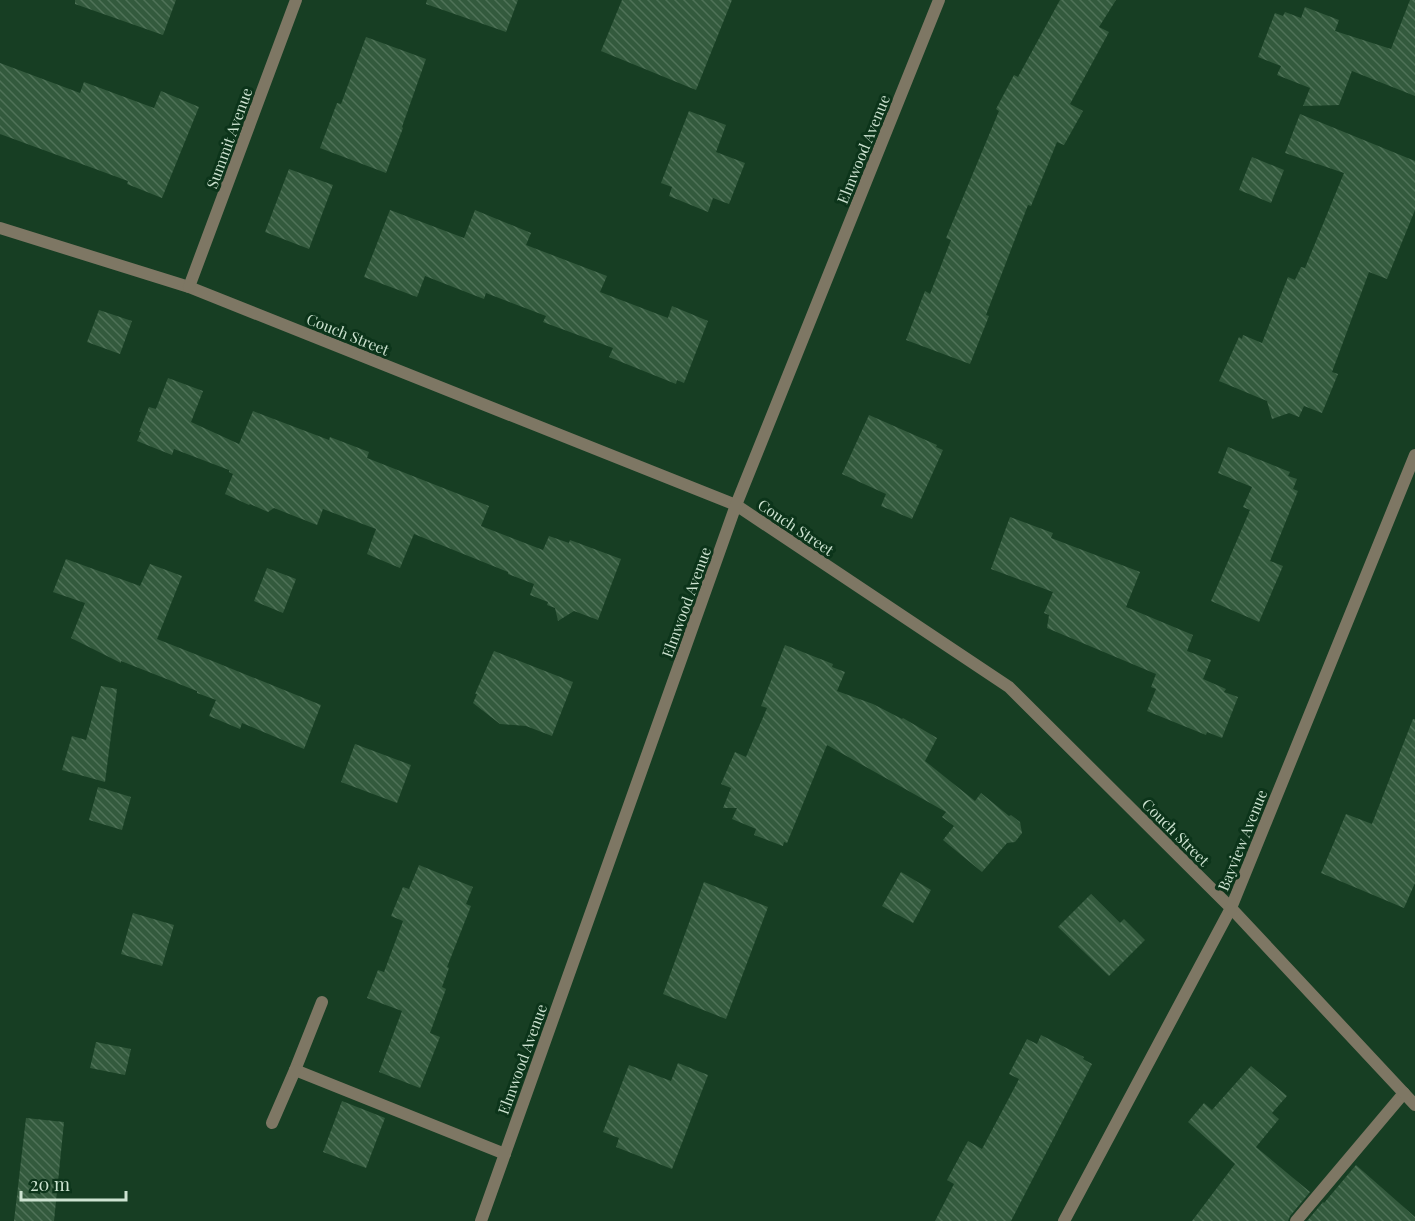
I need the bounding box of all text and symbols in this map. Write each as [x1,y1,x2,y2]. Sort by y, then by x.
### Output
street label: Summit Avenue [202,85,256,191]
street label: Elmwood Avenue [832,92,894,206]
street label: Couch Street [304,308,393,360]
street label: Couch Street [754,494,838,560]
street label: Elmwood Avenue [657,544,715,660]
street label: Bayview Avenue [1213,786,1271,894]
street label: Couch Street [1138,794,1214,870]
street label: Elmwood Avenue [493,1001,551,1117]
scale bar [21,1164,126,1202]
text: 20 m [30,1172,70,1196]

